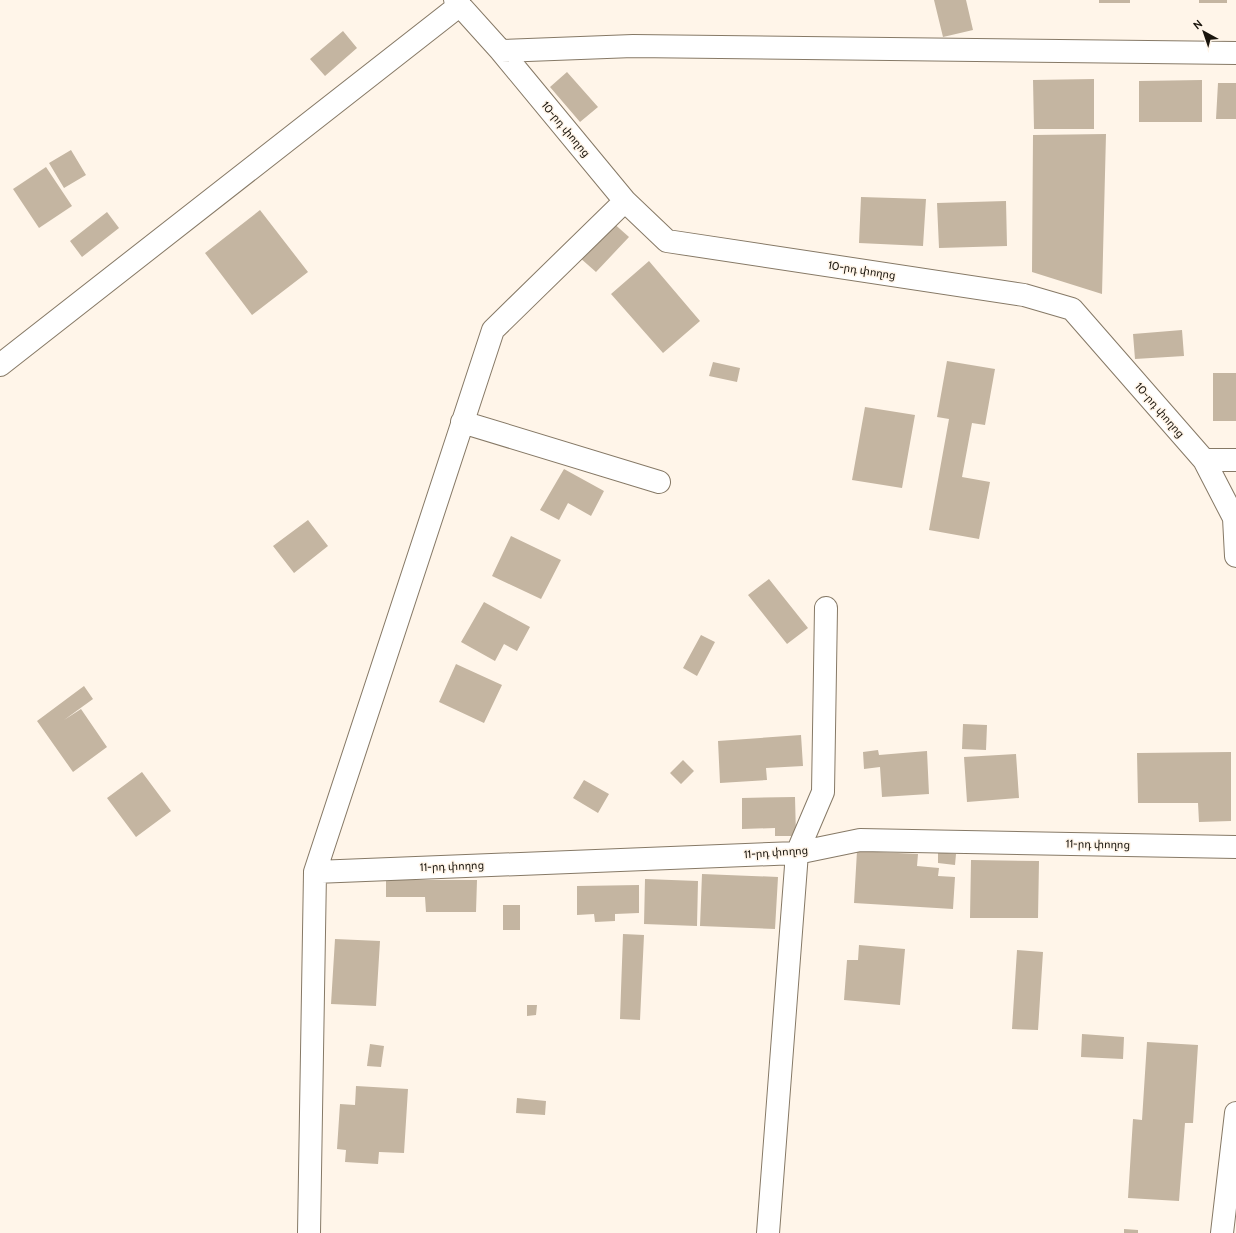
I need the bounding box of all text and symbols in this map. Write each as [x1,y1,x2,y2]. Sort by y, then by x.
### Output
north arrow [1184,12,1224,52]
text: N [1190,16,1205,32]
street label: 10-րդ փողոց [539,98,593,160]
street label: 10-րդ փողոց [827,258,897,282]
street label: 10-րդ փողոց [1132,380,1188,440]
street label: 11-րդ փողոց [1066,836,1130,852]
street label: 11-րդ փողոց [743,843,809,861]
street label: 11-րդ փողոց [420,858,484,874]

